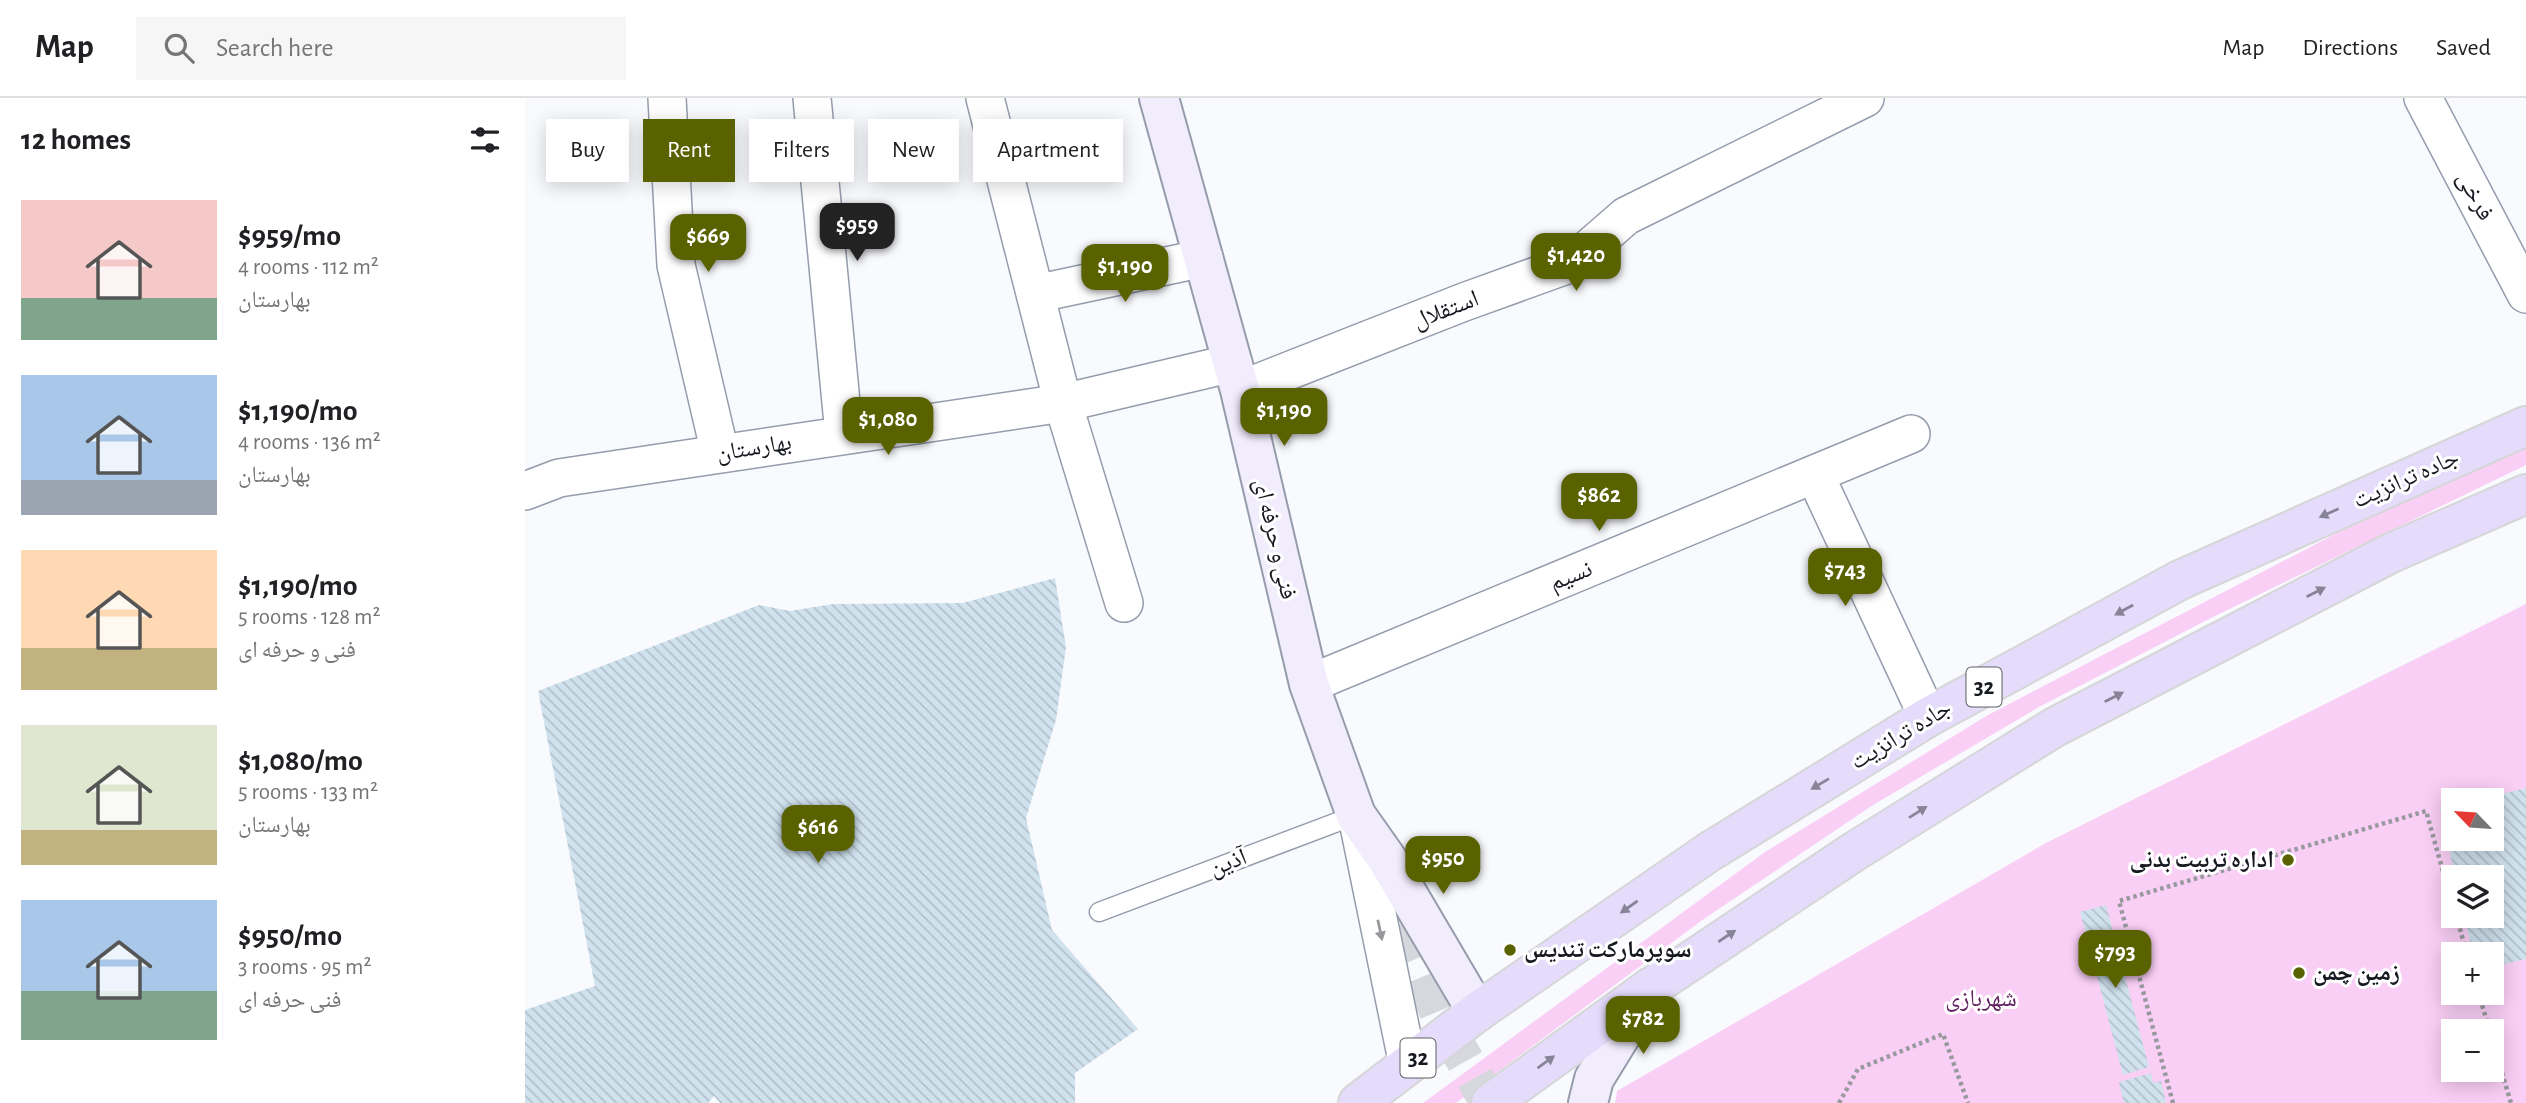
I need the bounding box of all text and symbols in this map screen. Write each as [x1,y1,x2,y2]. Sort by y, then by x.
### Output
search box [136,17,626,80]
icon: search [160,29,198,67]
text: Map [35,31,94,64]
text: Search here [216,35,334,61]
text: Map [2222,36,2264,60]
text: Directions [2302,36,2398,60]
text: Saved [2436,36,2491,60]
chip: Buy [546,119,629,182]
chip: Rent [643,119,735,182]
chip: Filters [749,119,854,182]
chip: New [868,119,959,182]
chip: Apartment [973,119,1123,182]
icon: filters [466,121,504,159]
text: 12 homes [21,125,131,155]
street label: فرخی [2451,168,2498,225]
pin: $959 [816,204,898,263]
pin: $669 [667,214,749,274]
text: $959 [836,214,878,237]
text: $959/mo [238,221,341,251]
text: $669 [686,225,730,248]
icon: home [77,228,161,312]
pin: $1,420 [1519,234,1633,293]
pin: $1,190 [1068,244,1182,304]
text: $1,420 [1547,244,1605,267]
text: $1,190 [1097,255,1153,278]
text: 4 rooms · 112 m² [238,256,379,279]
street label: استقلال [1410,287,1483,334]
text: بهارستان [238,289,311,312]
pin: $1,190 [1227,388,1341,448]
text: $1,190/mo [238,396,358,426]
pin: $1,080 [831,398,945,457]
text: $1,190 [1256,399,1312,422]
icon: home [77,403,161,487]
text: $1,080 [858,408,918,431]
street label: بهارستان [715,430,793,467]
text: 4 rooms · 136 m² [238,431,381,454]
street label: جاده ترانزیت [2350,445,2463,513]
text: بهارستان [238,464,311,487]
pin: $862 [1558,474,1640,533]
street label: فنی و حرفه ای [1248,476,1301,602]
text: $862 [1577,484,1621,507]
one-way arrow [2319,508,2340,519]
pin: $743 [1804,548,1886,608]
street label: نسيم [1546,557,1597,598]
text: $743 [1824,559,1866,582]
text: $1,190/mo [238,571,358,601]
icon: home [77,578,161,662]
one-way arrow [2306,587,2326,598]
one-way arrow [2114,604,2134,616]
text: 5 rooms · 128 m² [238,606,380,629]
text: فنی و حرفه ای [238,639,356,662]
road number: 32 [1967,667,2001,706]
one-way arrow [2104,691,2124,703]
street label: جاده ترانزیت [1846,696,1956,775]
text: $1,080/mo [238,746,363,776]
icon: home [77,753,161,837]
one-way arrow [1810,777,1829,790]
text: 5 rooms · 133 m² [238,781,378,804]
north arrow [2441,788,2504,850]
map controls [2441,788,2504,1082]
pin: $616 [777,806,859,865]
one-way arrow [1908,806,1928,819]
text: بهارستان [238,814,311,837]
text: $616 [798,816,838,839]
pin: $950 [1402,836,1484,896]
street label: آذین [1206,844,1251,882]
text: $950 [1421,847,1465,870]
place label: اداره تربیت بدنی [2129,848,2274,873]
marker: اداره تربیت بدنی [2280,852,2296,868]
button: layers [2441,865,2504,928]
one-way arrow [1620,900,1638,914]
one-way arrow [1374,919,1385,941]
text: $950/mo [238,921,342,951]
icon: home [77,928,161,1012]
one-way arrow [1718,929,1736,943]
pin: $793 [2074,930,2156,990]
place label: سوپرمارکت تندیس [1524,938,1691,963]
text: $793 [2094,941,2136,964]
marker: سوپرمارکت تندیس [1502,942,1518,958]
button: + [2441,942,2504,1005]
text: 3 rooms · 95 m² [238,956,371,979]
place label: زمین چمن [2313,961,2400,986]
marker: زمین چمن [2291,965,2307,981]
park label: شهربازی [1945,987,2017,1012]
text: فنی حرفه ای [238,989,341,1012]
pin: $782 [1602,996,1684,1056]
text: $782 [1622,1007,1664,1030]
button: − [2441,1019,2504,1082]
road number: 32 [1401,1038,1435,1077]
one-way arrow [1537,1055,1555,1069]

